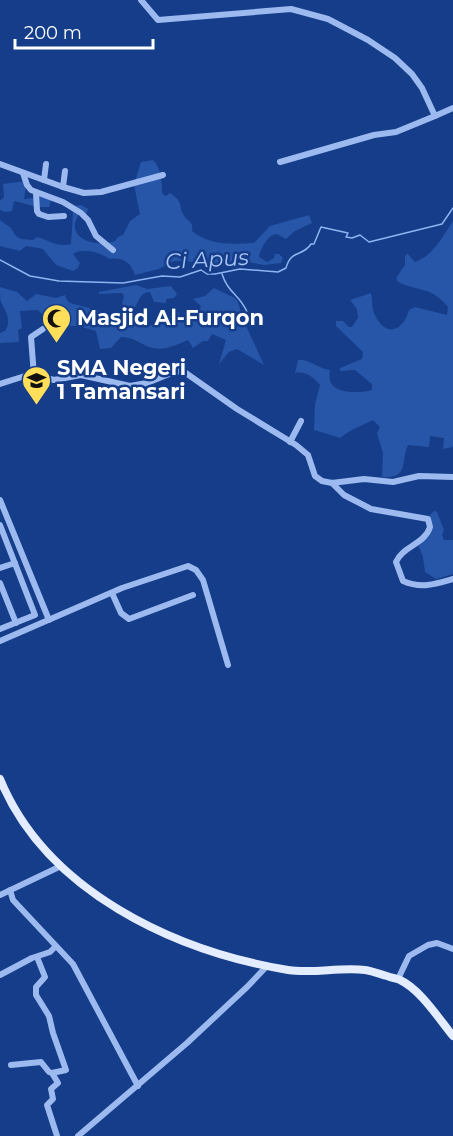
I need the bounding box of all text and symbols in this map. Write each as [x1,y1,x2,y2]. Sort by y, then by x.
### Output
scale bar [15,12,153,50]
text: 200 m [24,22,82,44]
water label: Ci Apus [165,244,250,275]
mosque icon: Masjid Al-Furqon [40,302,72,344]
place label: Masjid Al-Furqon [77,305,264,330]
place label: SMA Negeri 1 Tamansari [57,355,186,404]
school or university icon: SMA Negeri 1 Tamansari [20,364,52,406]

